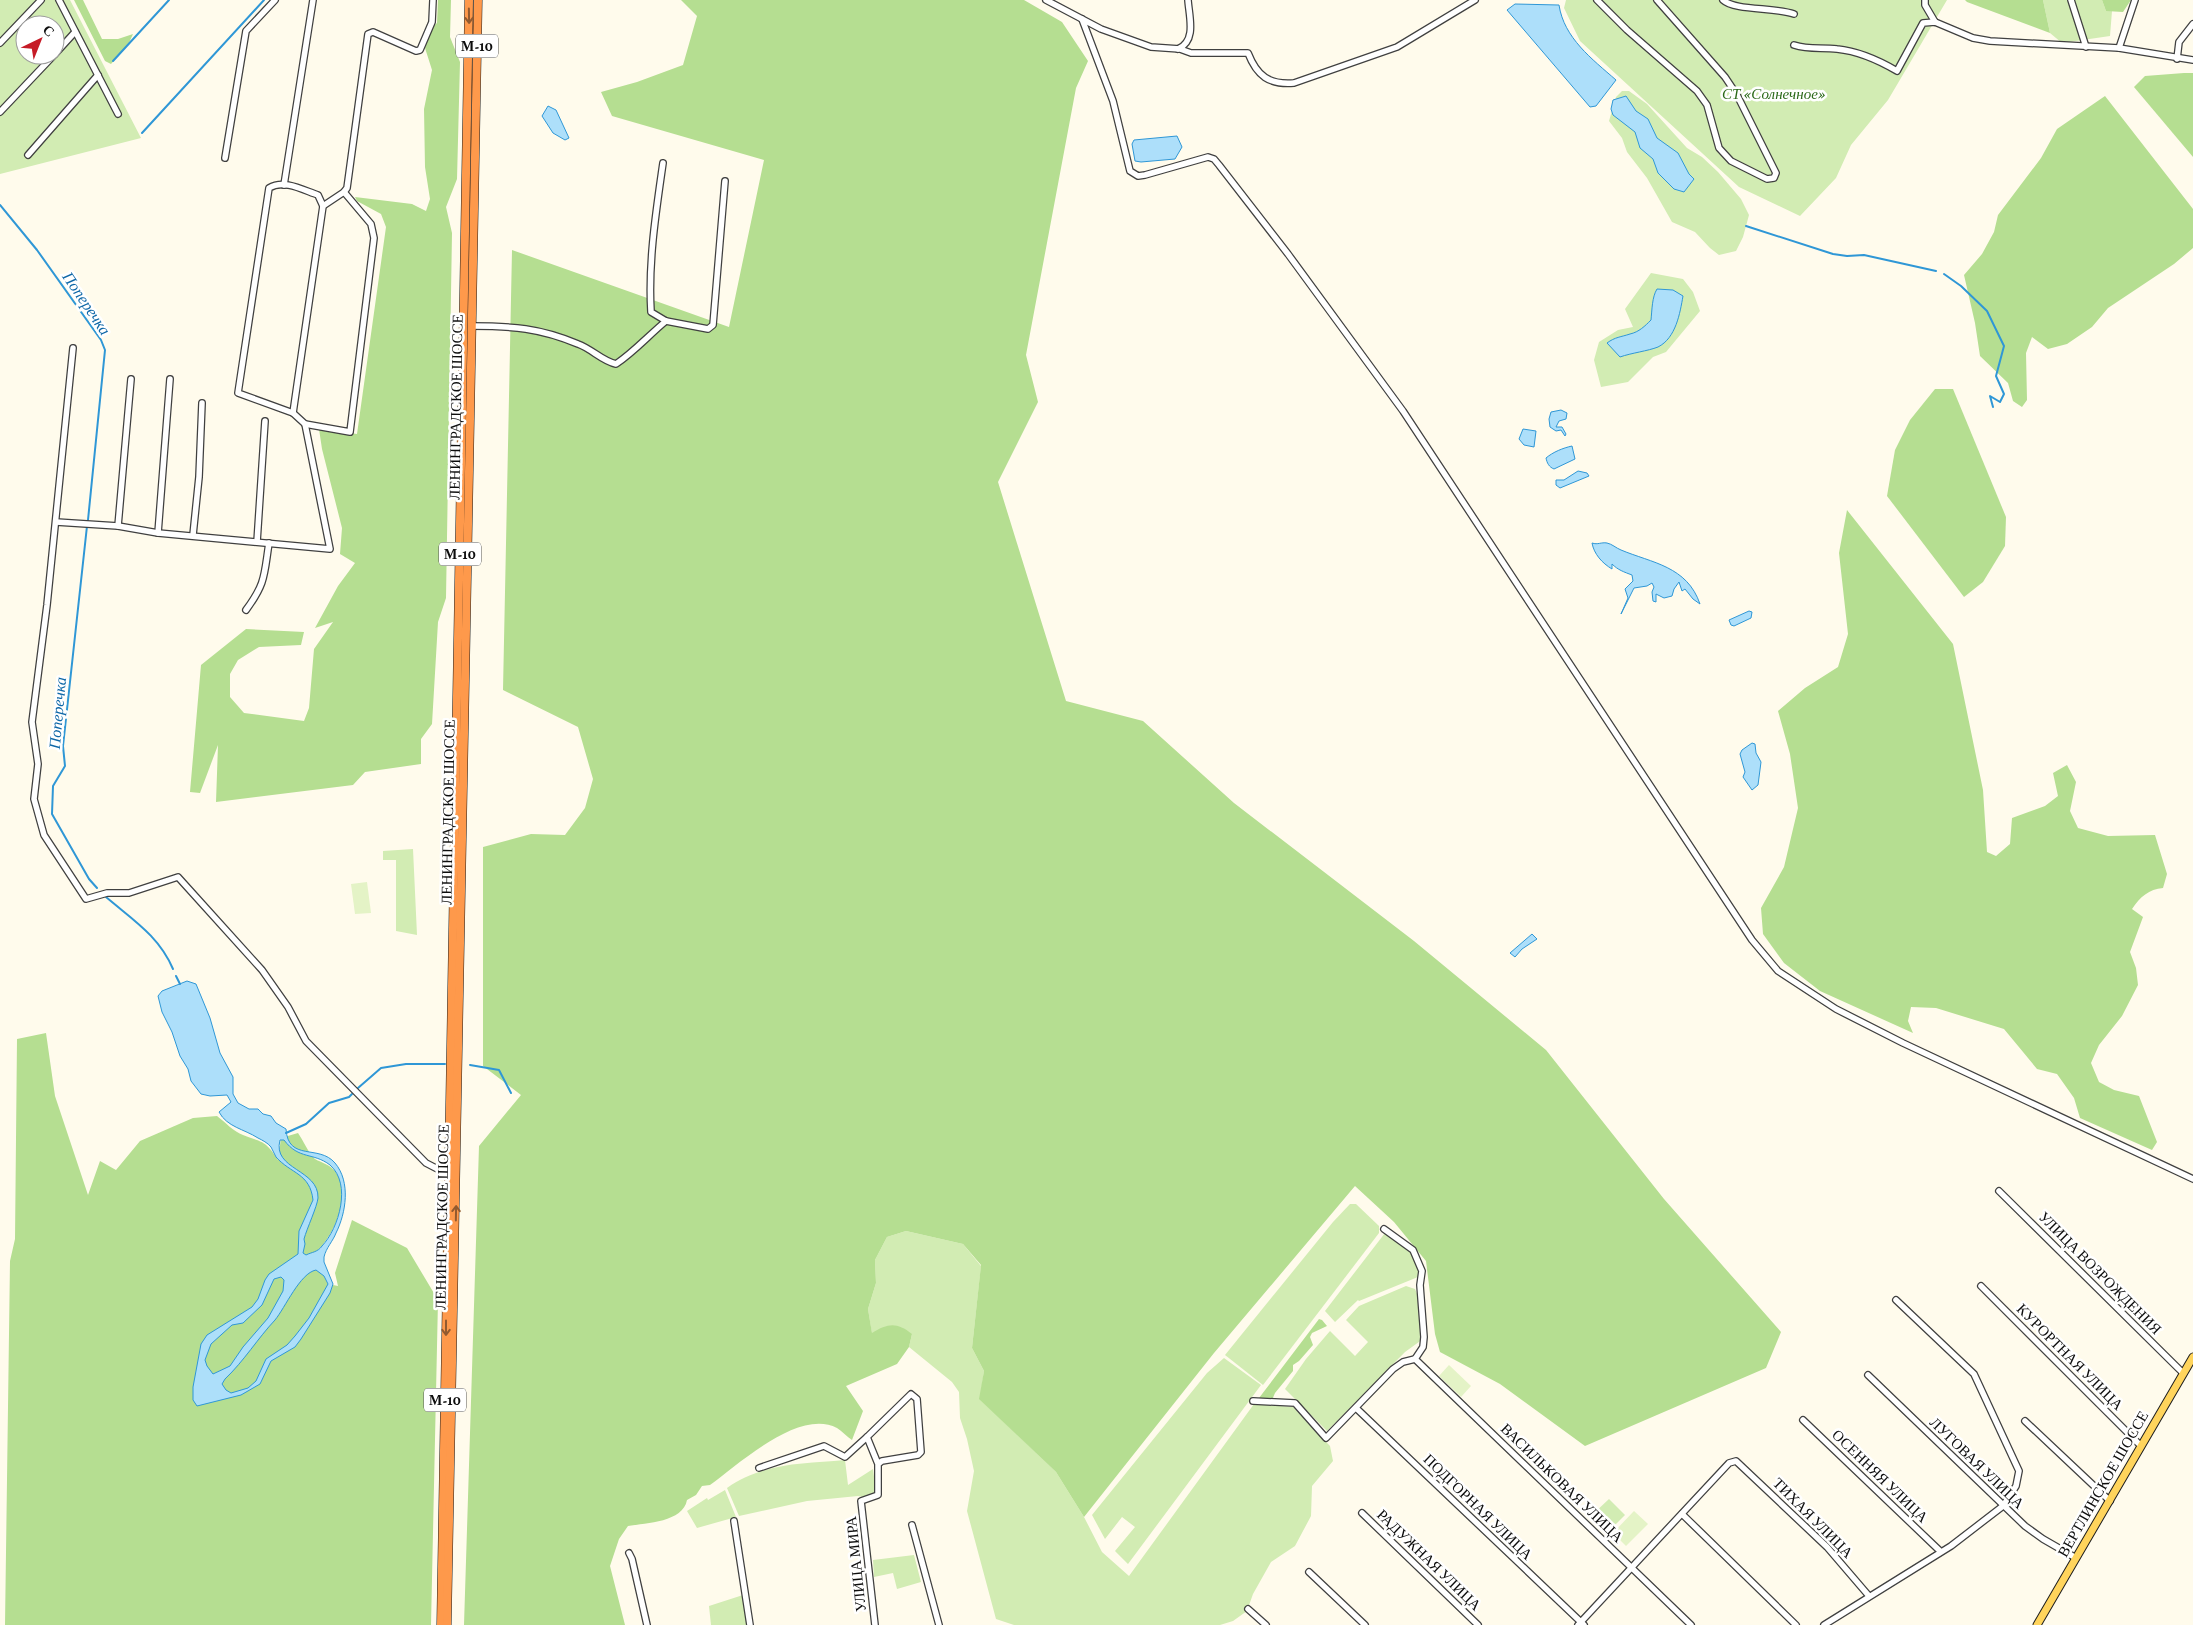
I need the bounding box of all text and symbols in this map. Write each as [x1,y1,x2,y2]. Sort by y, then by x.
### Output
one-way arrow [464,8,474,24]
north arrow [15,15,65,65]
text: С [40,21,58,40]
road number: М-10 [456,34,498,58]
park label: СТ «Солнечное» [1722,86,1826,102]
water label: Поперечка [58,268,114,339]
street label: ЛЕНИНГРАДСКОЕ ШОССЕ [446,314,466,500]
road number: М-10 [439,542,481,566]
water label: Поперечка [46,676,70,751]
street label: ЛЕНИНГРАДСКОЕ ШОССЕ [438,719,458,905]
street label: ЛЕНИНГРАДСКОЕ ШОССЕ [432,1124,452,1310]
one-way arrow [452,1206,461,1222]
street label: УЛИЦА ВОЗРОЖДЕНИЯ [2036,1209,2164,1337]
street label: КУРОРТНАЯ УЛИЦА [2014,1301,2126,1413]
one-way arrow [441,1320,451,1336]
road number: М-10 [424,1388,466,1412]
street label: ВЕРТЛИНСКОЕ ШОССЕ [2055,1408,2151,1560]
street label: ЛУГОВАЯ УЛИЦА [1927,1414,2027,1512]
street label: ВАСИЛЬКОВАЯ УЛИЦА [1498,1420,1626,1546]
street label: ОСЕННЯЯ УЛИЦА [1829,1426,1931,1526]
street label: ПОДГОРНАЯ УЛИЦА [1420,1451,1536,1563]
street label: ТИХАЯ УЛИЦА [1770,1475,1856,1561]
street label: РАДУЖНАЯ УЛИЦА [1374,1506,1484,1614]
street label: УЛИЦА МИРА [843,1515,869,1612]

